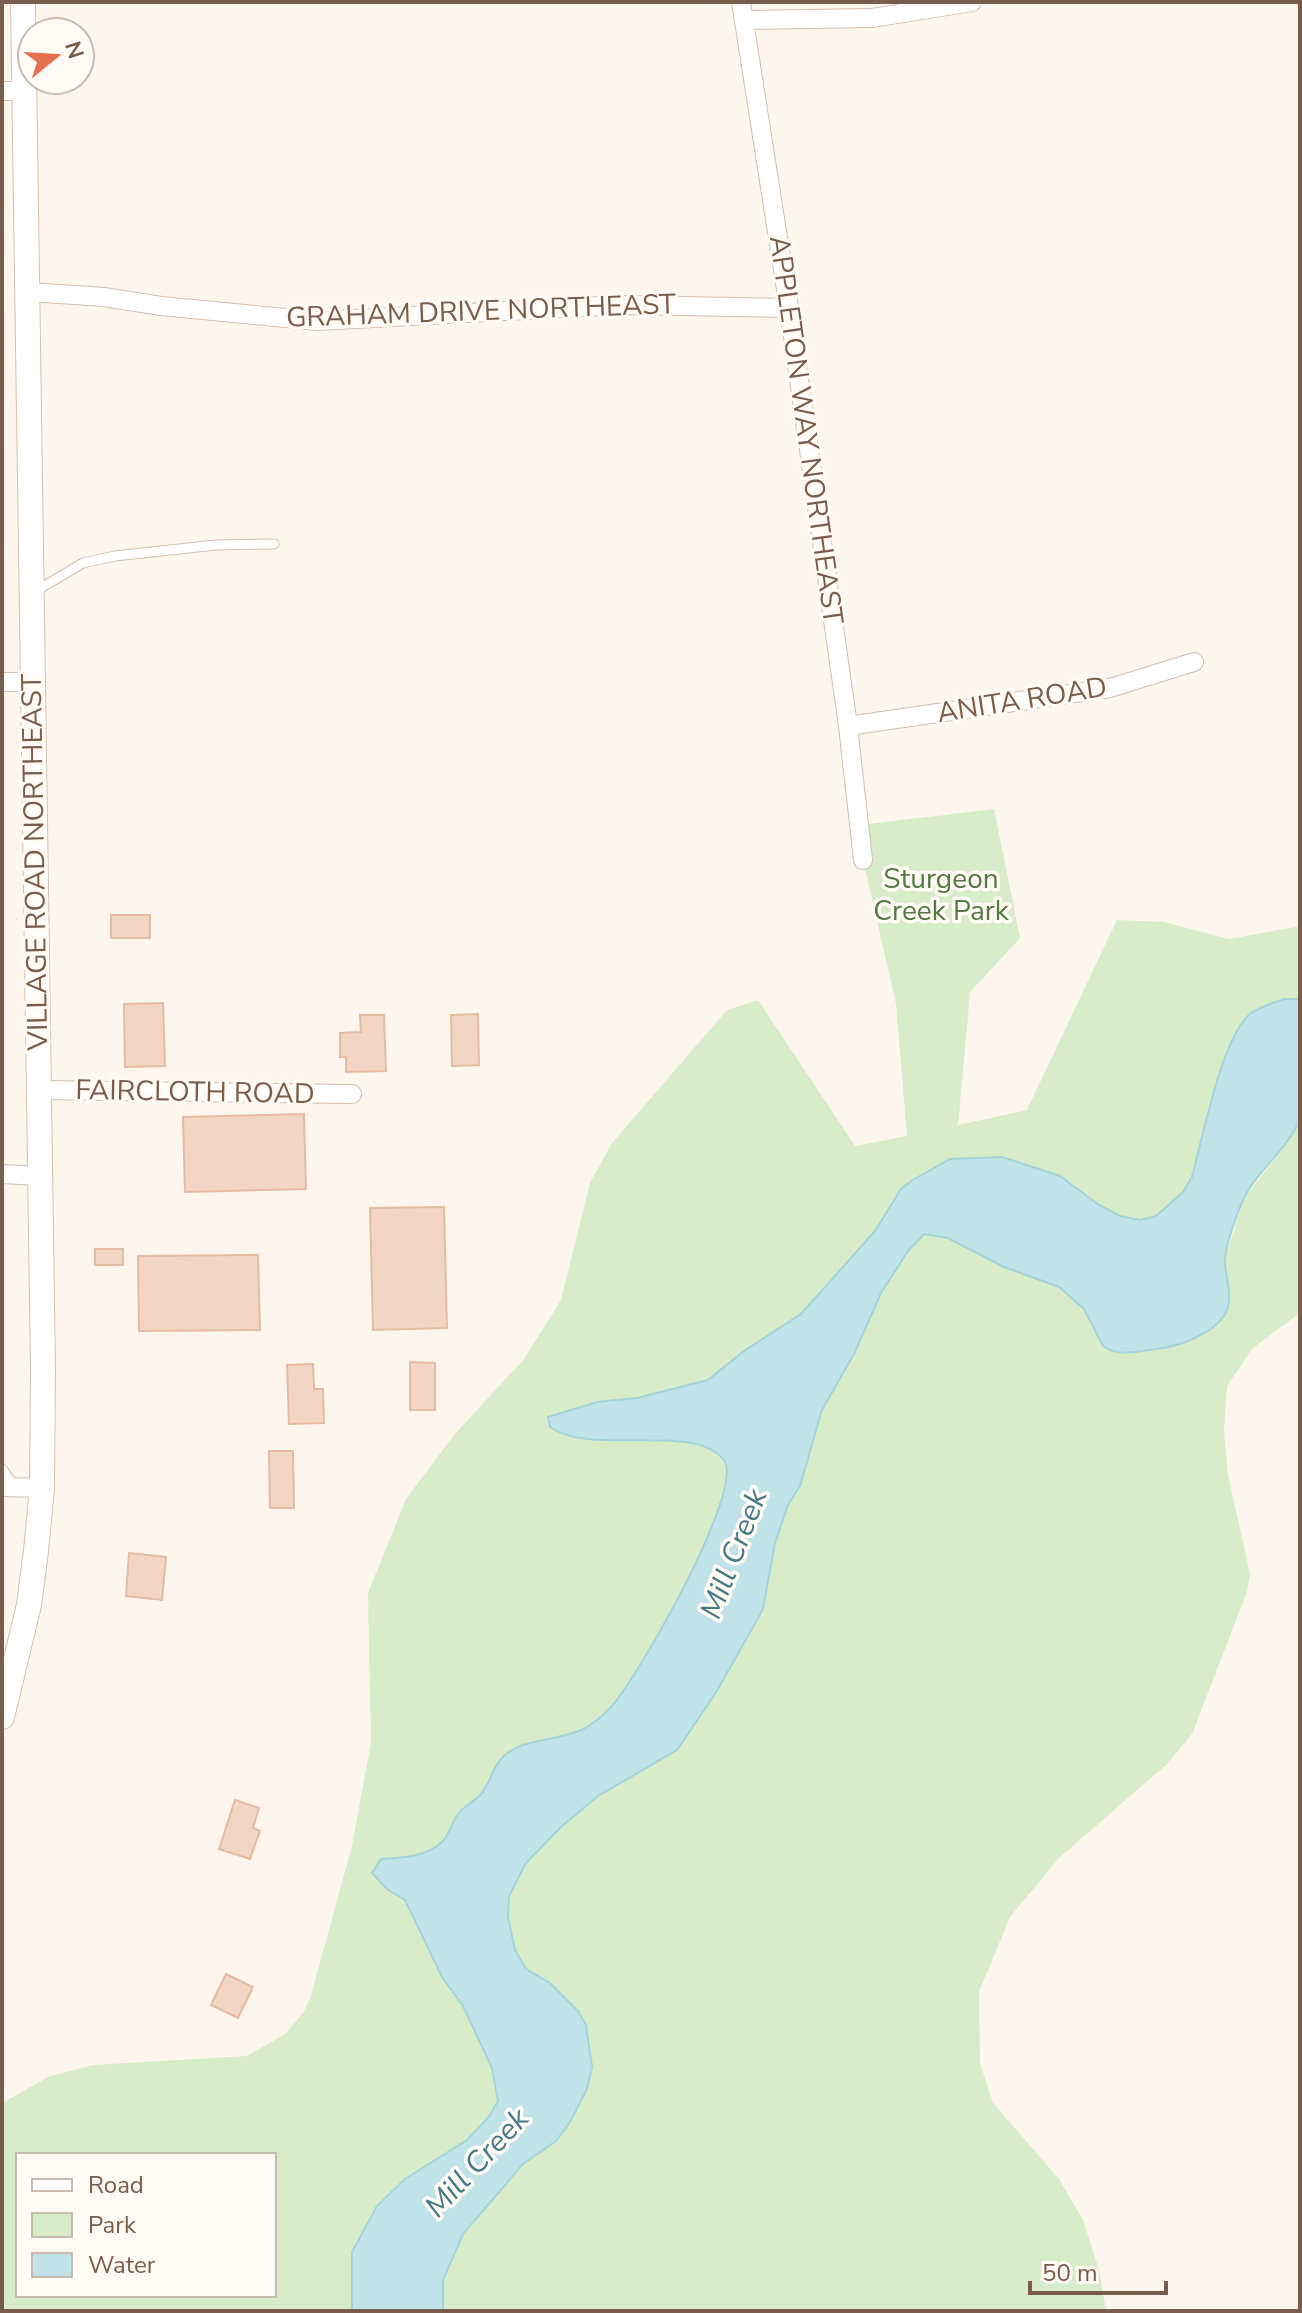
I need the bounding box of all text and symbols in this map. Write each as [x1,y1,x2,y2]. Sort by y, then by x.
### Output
north arrow [16,16,96,96]
text: N [57,38,91,63]
street label: APPLETON WAY NORTHEAST [760,233,852,627]
street label: GRAHAM DRIVE NORTHEAST [286,285,677,337]
street label: ANITA ROAD [934,668,1110,732]
street label: VILLAGE ROAD NORTHEAST [13,673,57,1052]
park label: Sturgeon Creek Park [873,860,1010,930]
street label: FAIRCLOTH ROAD [75,1071,315,1113]
water label: Mill Creek [691,1482,778,1625]
water label: Mill Creek [416,2099,539,2227]
legend [16,2153,276,2297]
text: Road [88,2169,144,2201]
text: Park [88,2209,137,2241]
scale bar [1030,2245,1166,2295]
text: Water [88,2249,156,2281]
text: 50 m [1042,2257,1098,2289]

